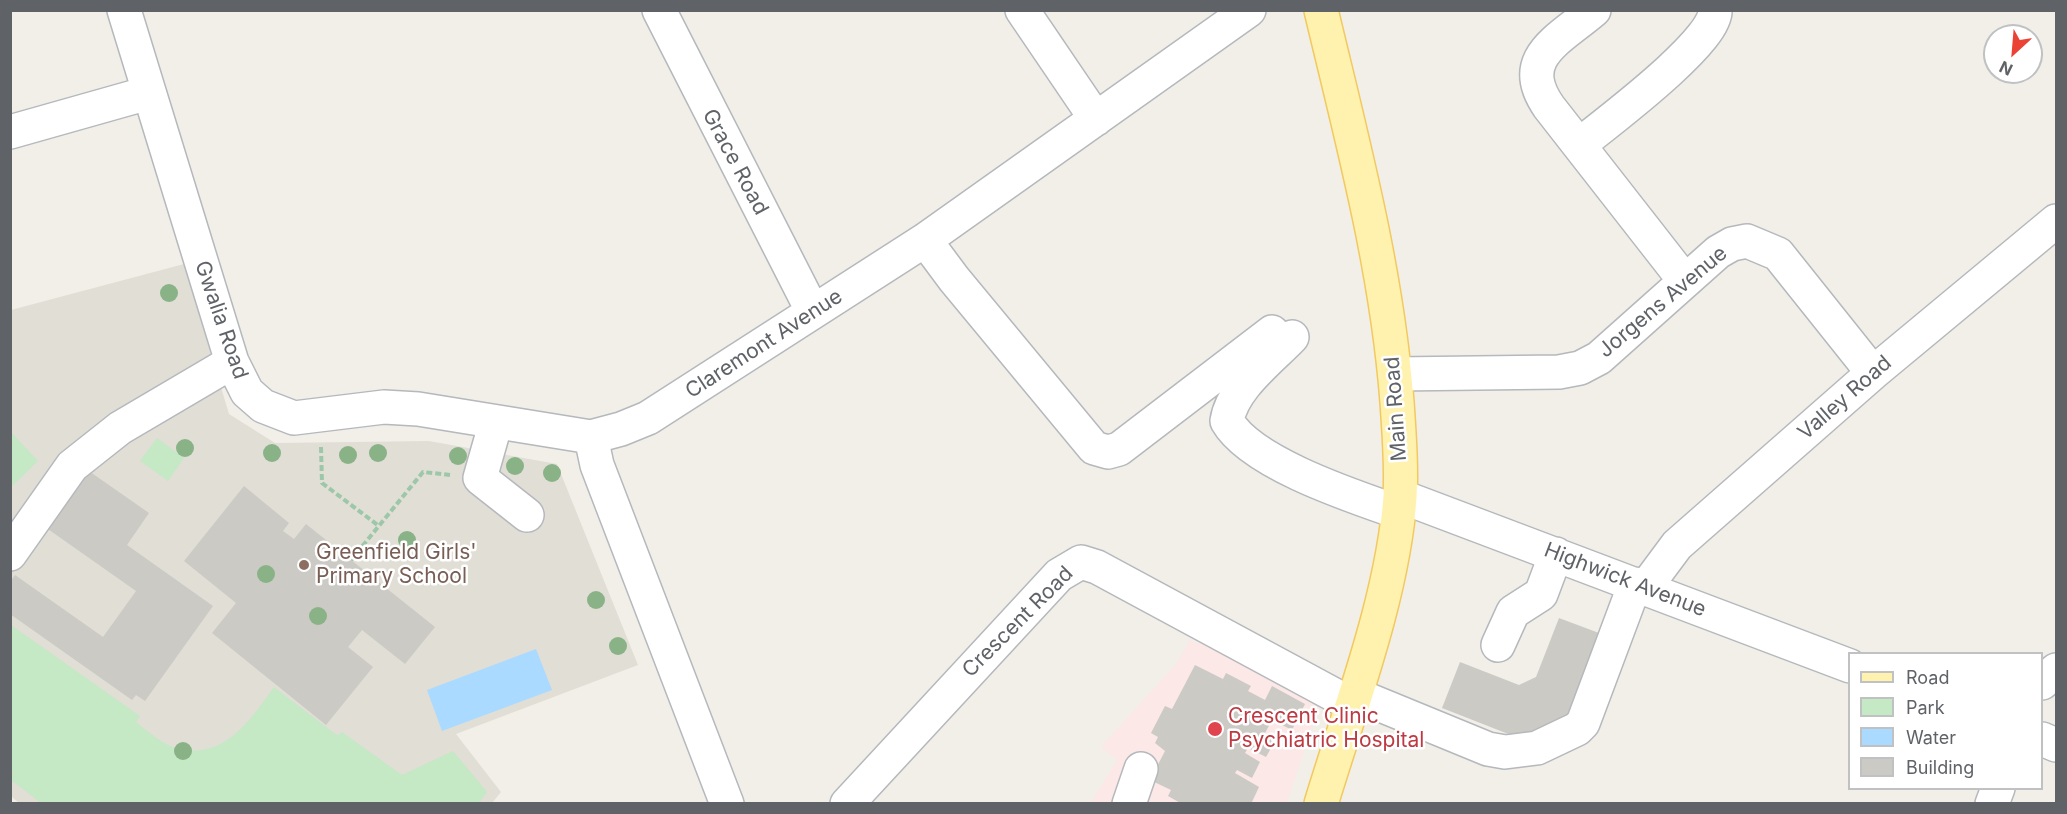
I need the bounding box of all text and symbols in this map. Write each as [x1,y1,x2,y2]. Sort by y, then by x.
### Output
north arrow [1983,24,2043,84]
text: N [1996,57,2016,80]
street label: Grace Road [697,105,773,219]
street label: Jorgens Avenue [1593,241,1733,363]
street label: Gwalia Road [189,258,253,382]
street label: Claremont Avenue [681,284,847,404]
street label: Valley Road [1793,351,1897,445]
street label: Main Road [1380,356,1412,462]
street label: Highwick Avenue [1540,538,1710,622]
place label: Greenfield Girls' Primary School [316,540,477,590]
marker: Greenfield Girls' Primary School [297,558,311,572]
street label: Crescent Road [957,561,1079,683]
legend [1848,652,2043,790]
text: Road [1906,667,1949,688]
text: Park [1906,697,1945,718]
place label: Crescent Clinic Psychiatric Hospital [1228,704,1424,754]
marker: Crescent Clinic Psychiatric Hospital [1206,720,1224,738]
text: Water [1906,727,1956,748]
text: Building [1906,757,1974,778]

